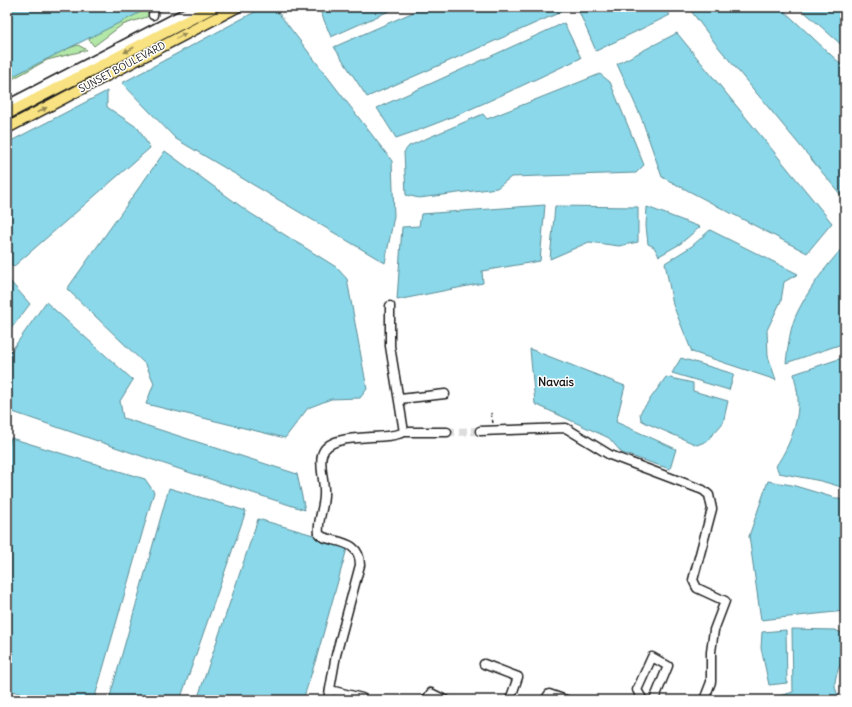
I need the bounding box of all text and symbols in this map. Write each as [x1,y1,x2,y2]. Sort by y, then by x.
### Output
one-way arrow [176,33,187,40]
street label: SUNSET BOULEVARD [76,39,168,95]
one-way arrow [124,47,135,53]
one-way arrow [36,106,47,113]
district label: Navais [538,374,574,389]

